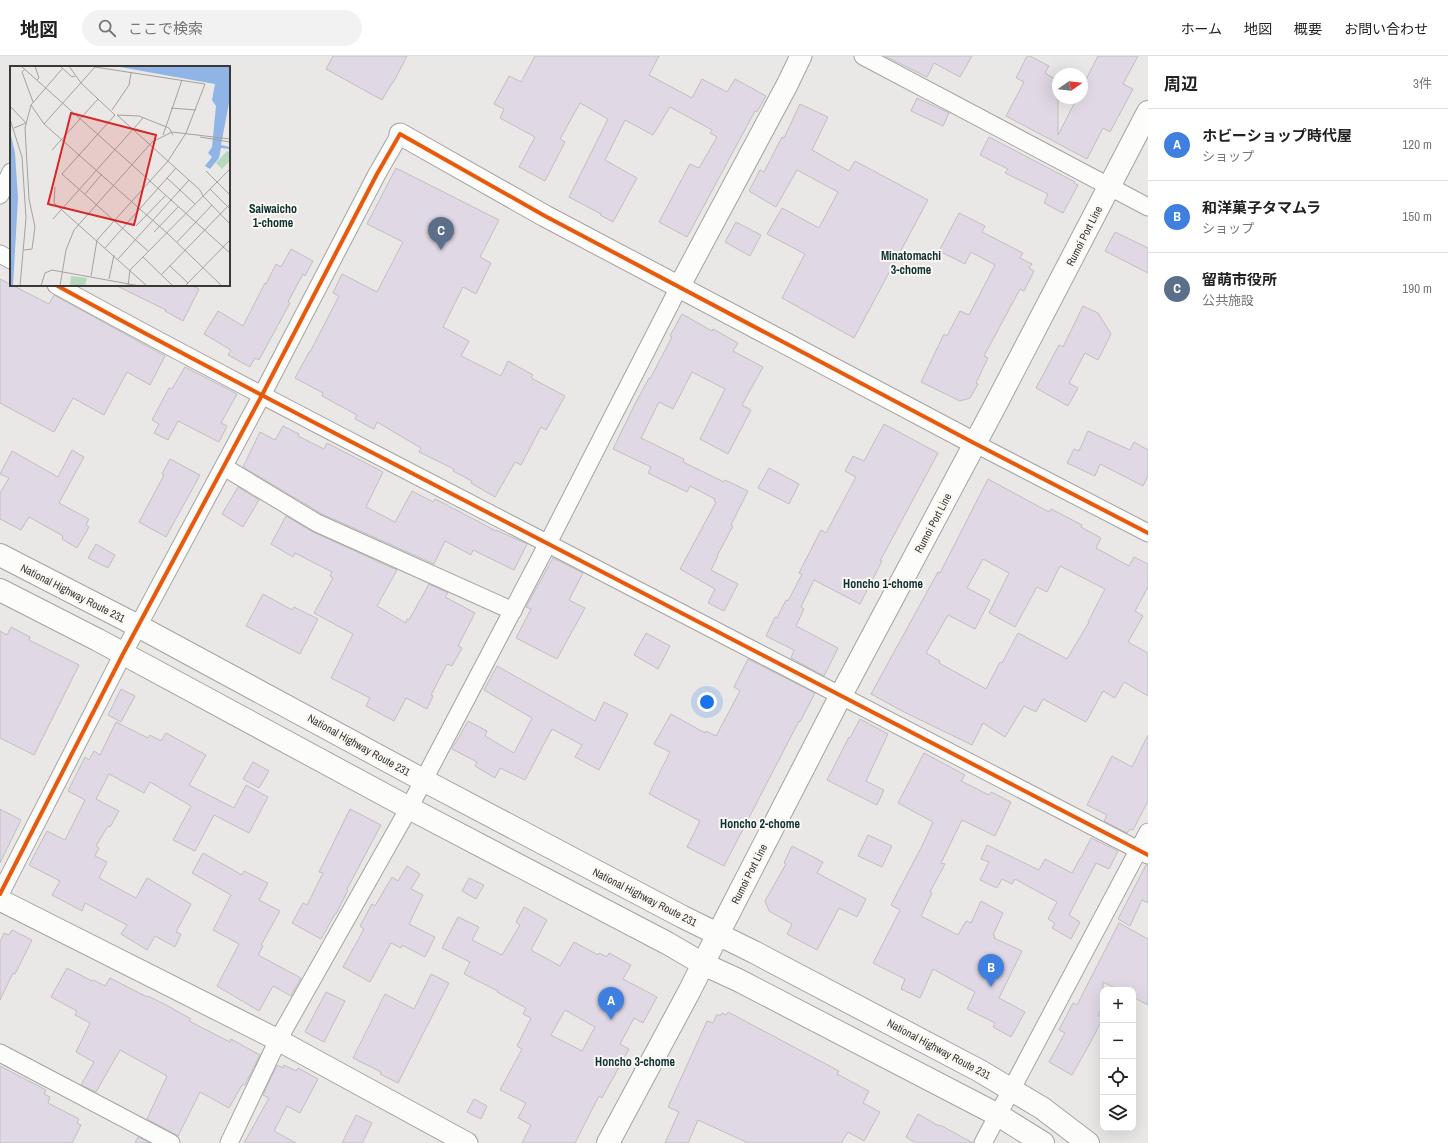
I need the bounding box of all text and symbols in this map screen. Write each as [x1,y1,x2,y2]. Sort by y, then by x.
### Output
search box [82,10,362,46]
text: 地図 [20,16,58,42]
icon: search [96,17,118,39]
text: ここで検索 [128,18,203,39]
text: ホーム [1180,20,1222,38]
text: 地図 [1244,20,1272,38]
text: 概要 [1294,20,1322,38]
text: お問い合わせ [1344,20,1428,38]
inset map [10,66,230,286]
north arrow [1052,68,1088,104]
text: 周辺 [1164,72,1198,95]
text: 3件 [1413,75,1432,92]
text: ホビーショップ時代屋 [1202,125,1352,146]
text: A [1173,136,1181,153]
text: 120 m [1402,136,1432,153]
text: ショップ [1202,148,1254,165]
text: 和洋菓子タマムラ [1202,197,1321,218]
district label: Saiwaicho 1-chome [249,201,297,231]
street label: Rumoi Port Line [1063,204,1105,268]
text: B [1173,208,1181,225]
text: 150 m [1402,208,1432,225]
pin: C [428,217,454,250]
text: ショップ [1202,220,1254,237]
district label: Minatomachi 3-chome [881,248,941,278]
text: 留萌市役所 [1202,269,1277,290]
text: C [1173,280,1181,297]
text: 190 m [1402,280,1432,297]
text: 公共施設 [1202,292,1254,309]
street label: Rumoi Port Line [911,491,955,555]
street label: National Highway Route 231 [18,561,128,625]
district label: Honcho 1-chome [843,576,923,592]
your location [697,692,717,712]
street label: National Highway Route 231 [305,711,413,779]
district label: Honcho 2-chome [720,816,800,832]
street label: Rumoi Port Line [728,842,770,906]
street label: National Highway Route 231 [590,865,700,929]
pin: B [978,954,1004,987]
pin: A [598,987,624,1020]
map controls [1100,987,1136,1131]
button: + [1100,987,1136,1023]
street label: National Highway Route 231 [885,1016,993,1082]
button: − [1100,1023,1136,1059]
district label: Honcho 3-chome [595,1054,675,1070]
button: locate [1100,1059,1136,1095]
button: layers [1100,1095,1136,1131]

